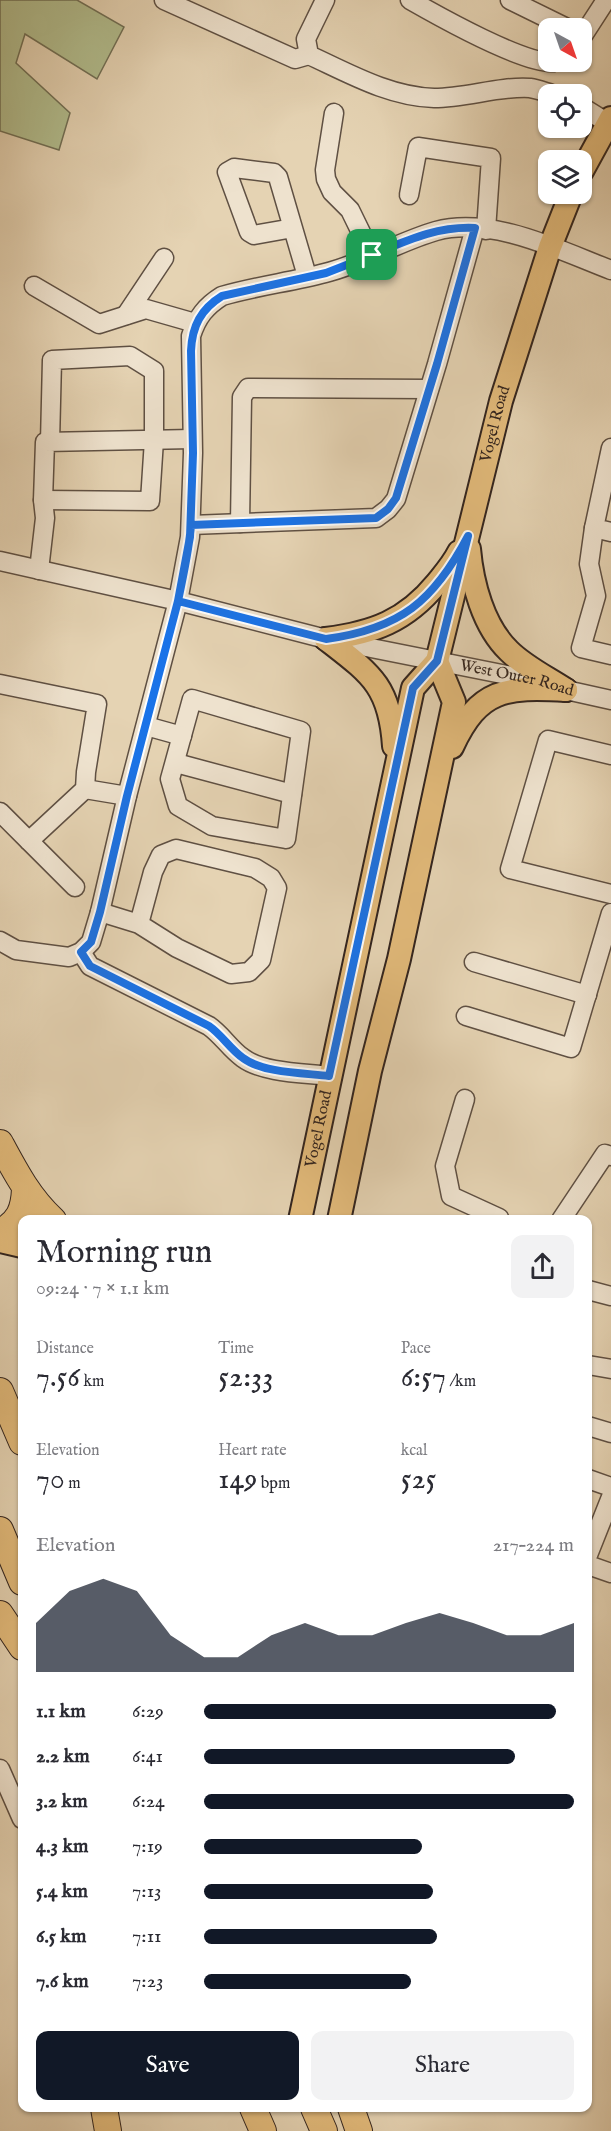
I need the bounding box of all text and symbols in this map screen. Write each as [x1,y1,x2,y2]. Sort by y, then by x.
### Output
north arrow [538,18,592,72]
map controls [538,18,592,204]
button: locate [538,84,592,138]
button: layers [538,150,592,204]
pin [346,229,397,280]
icon: arrive [355,238,388,271]
street label: Vogel Road [476,383,515,465]
street label: West Outer Road [458,656,576,701]
street label: Vogel Road [301,1088,337,1170]
text: Morning run [36,1232,212,1274]
button: share [511,1235,574,1298]
text: 09:24 · 7 × 1.1 km [36,1276,170,1301]
text: Distance [36,1339,94,1359]
text: Time [218,1339,254,1359]
text: Pace [401,1339,431,1359]
text: 7.56 [36,1359,80,1397]
text: 52:33 [218,1359,274,1397]
text: 6:57 [401,1359,446,1397]
text: km [80,1372,104,1392]
text: /km [446,1372,476,1392]
text: Elevation [36,1441,99,1461]
text: Heart rate [218,1441,287,1461]
text: kcal [401,1441,427,1461]
text: 70 [36,1461,65,1499]
text: 149 [218,1461,257,1499]
text: 525 [401,1461,436,1499]
text: m [65,1474,81,1494]
text: bpm [257,1474,290,1494]
text: Elevation [36,1533,115,1558]
text: 217–224 m [493,1533,574,1558]
text: 1.1 km [36,1699,86,1724]
text: 6:29 [132,1699,164,1724]
text: 2.2 km [36,1744,90,1769]
text: 6:41 [132,1744,163,1769]
text: 3.2 km [36,1789,88,1814]
text: 6:24 [132,1789,165,1814]
text: 4.3 km [36,1834,89,1859]
text: 7:19 [132,1834,163,1859]
text: 5.4 km [36,1879,88,1904]
text: 7:13 [132,1879,162,1904]
text: 6.5 km [36,1924,87,1949]
text: 7:11 [132,1924,162,1949]
text: 7.6 km [36,1969,89,1994]
text: 7:23 [132,1969,163,1994]
button: Save [36,2031,299,2100]
button: Share [311,2031,574,2100]

